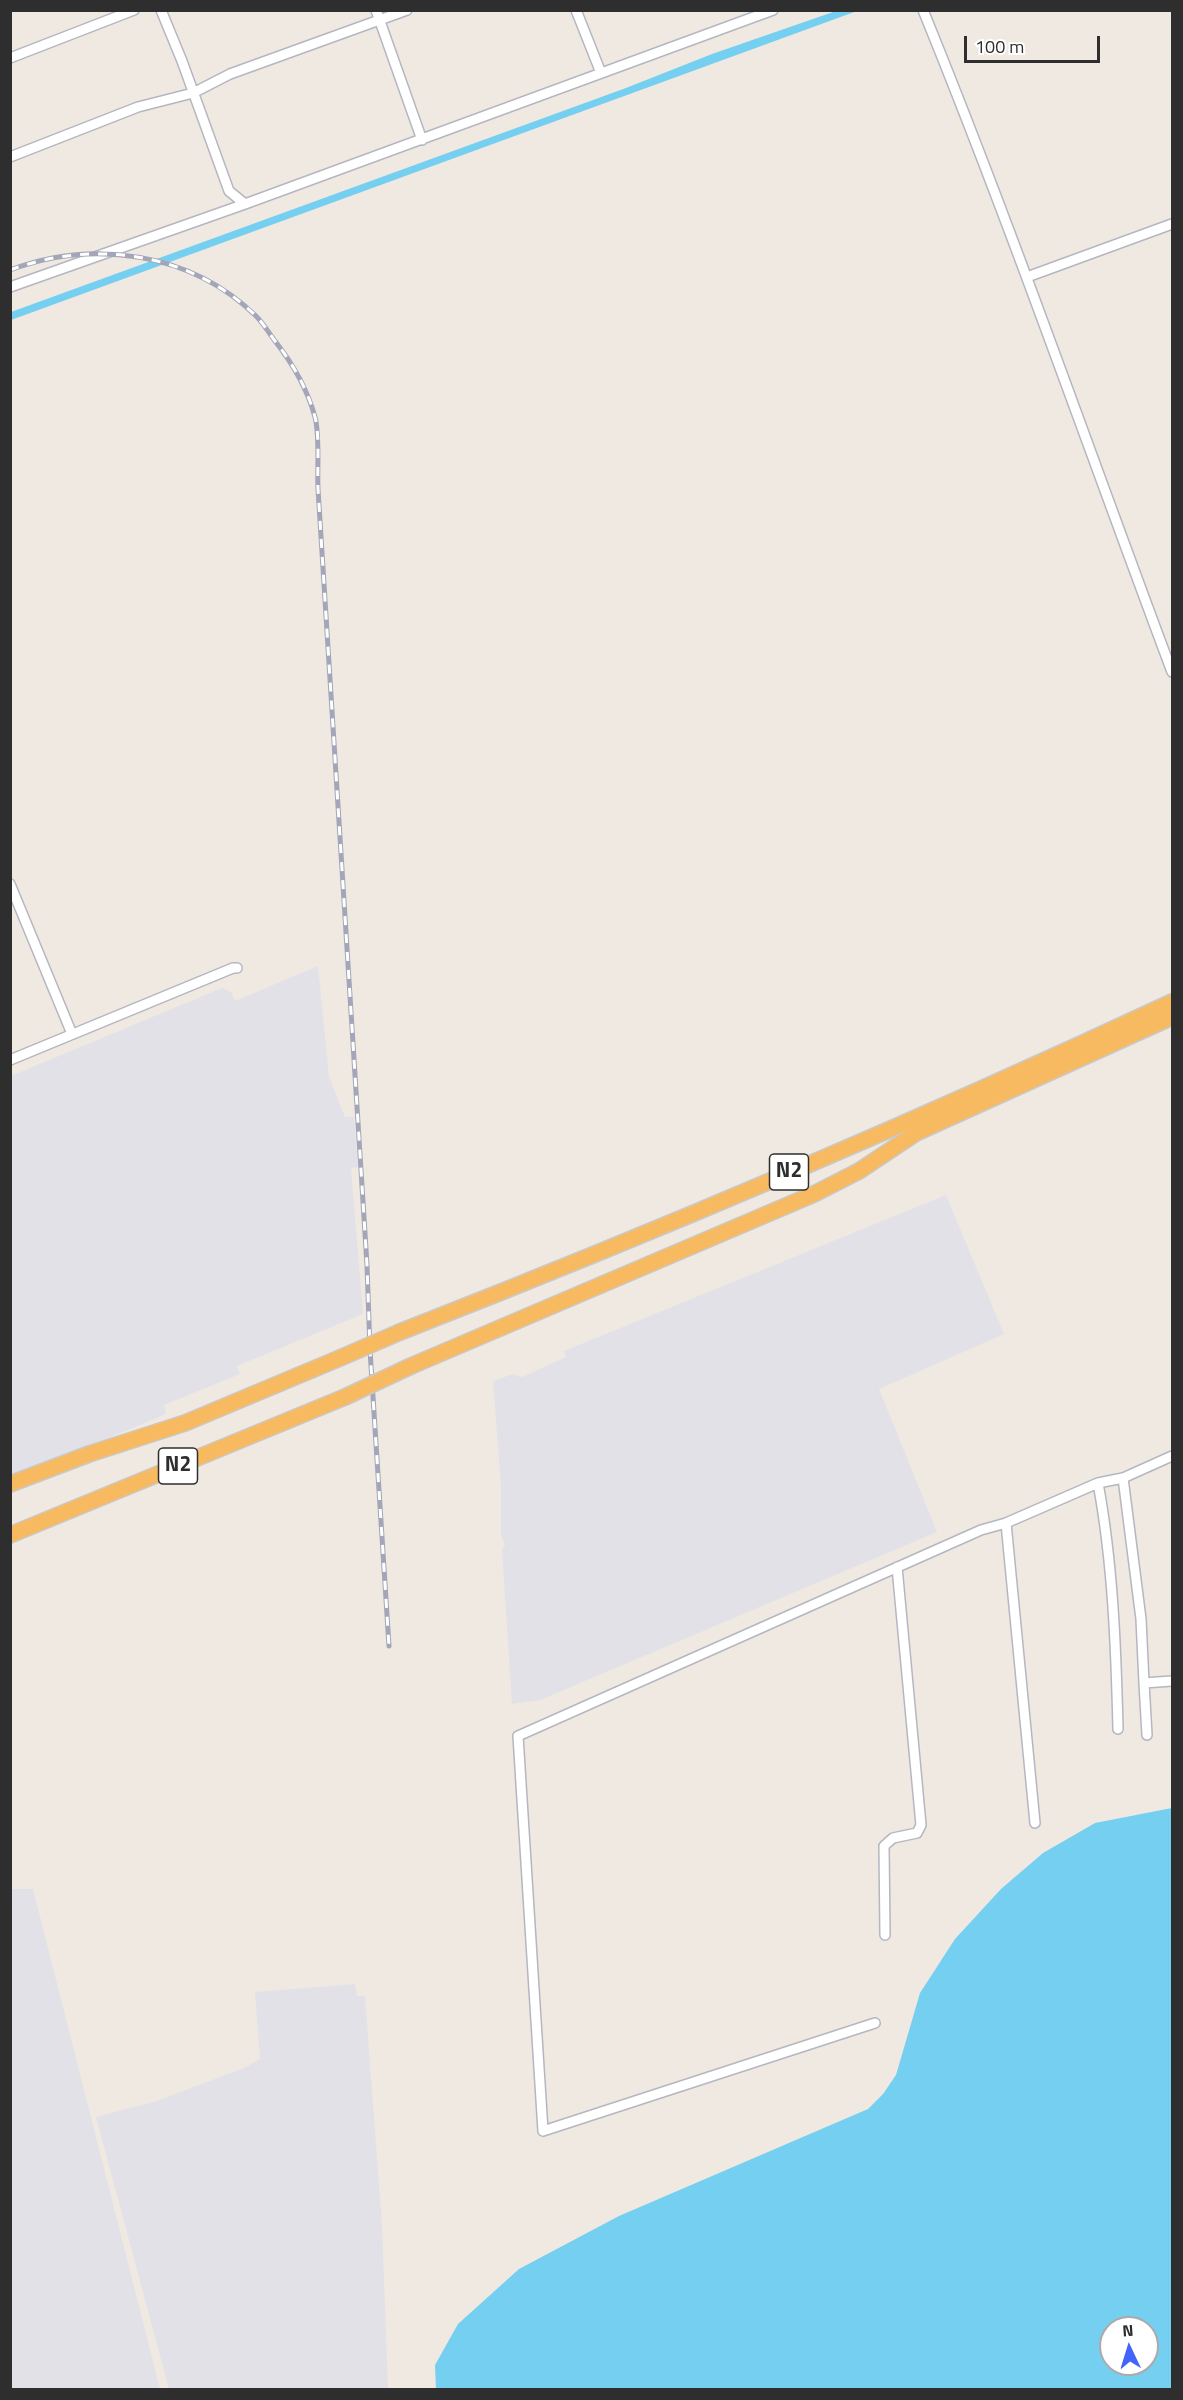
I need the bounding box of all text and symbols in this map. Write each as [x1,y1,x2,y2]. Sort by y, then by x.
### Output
scale bar [967,24,1104,62]
text: 100 m [975,33,1024,60]
road number: N2 [770,1154,808,1190]
road number: N2 [158,1448,198,1484]
north arrow [1099,2316,1159,2376]
text: N [1122,2318,1134,2342]

